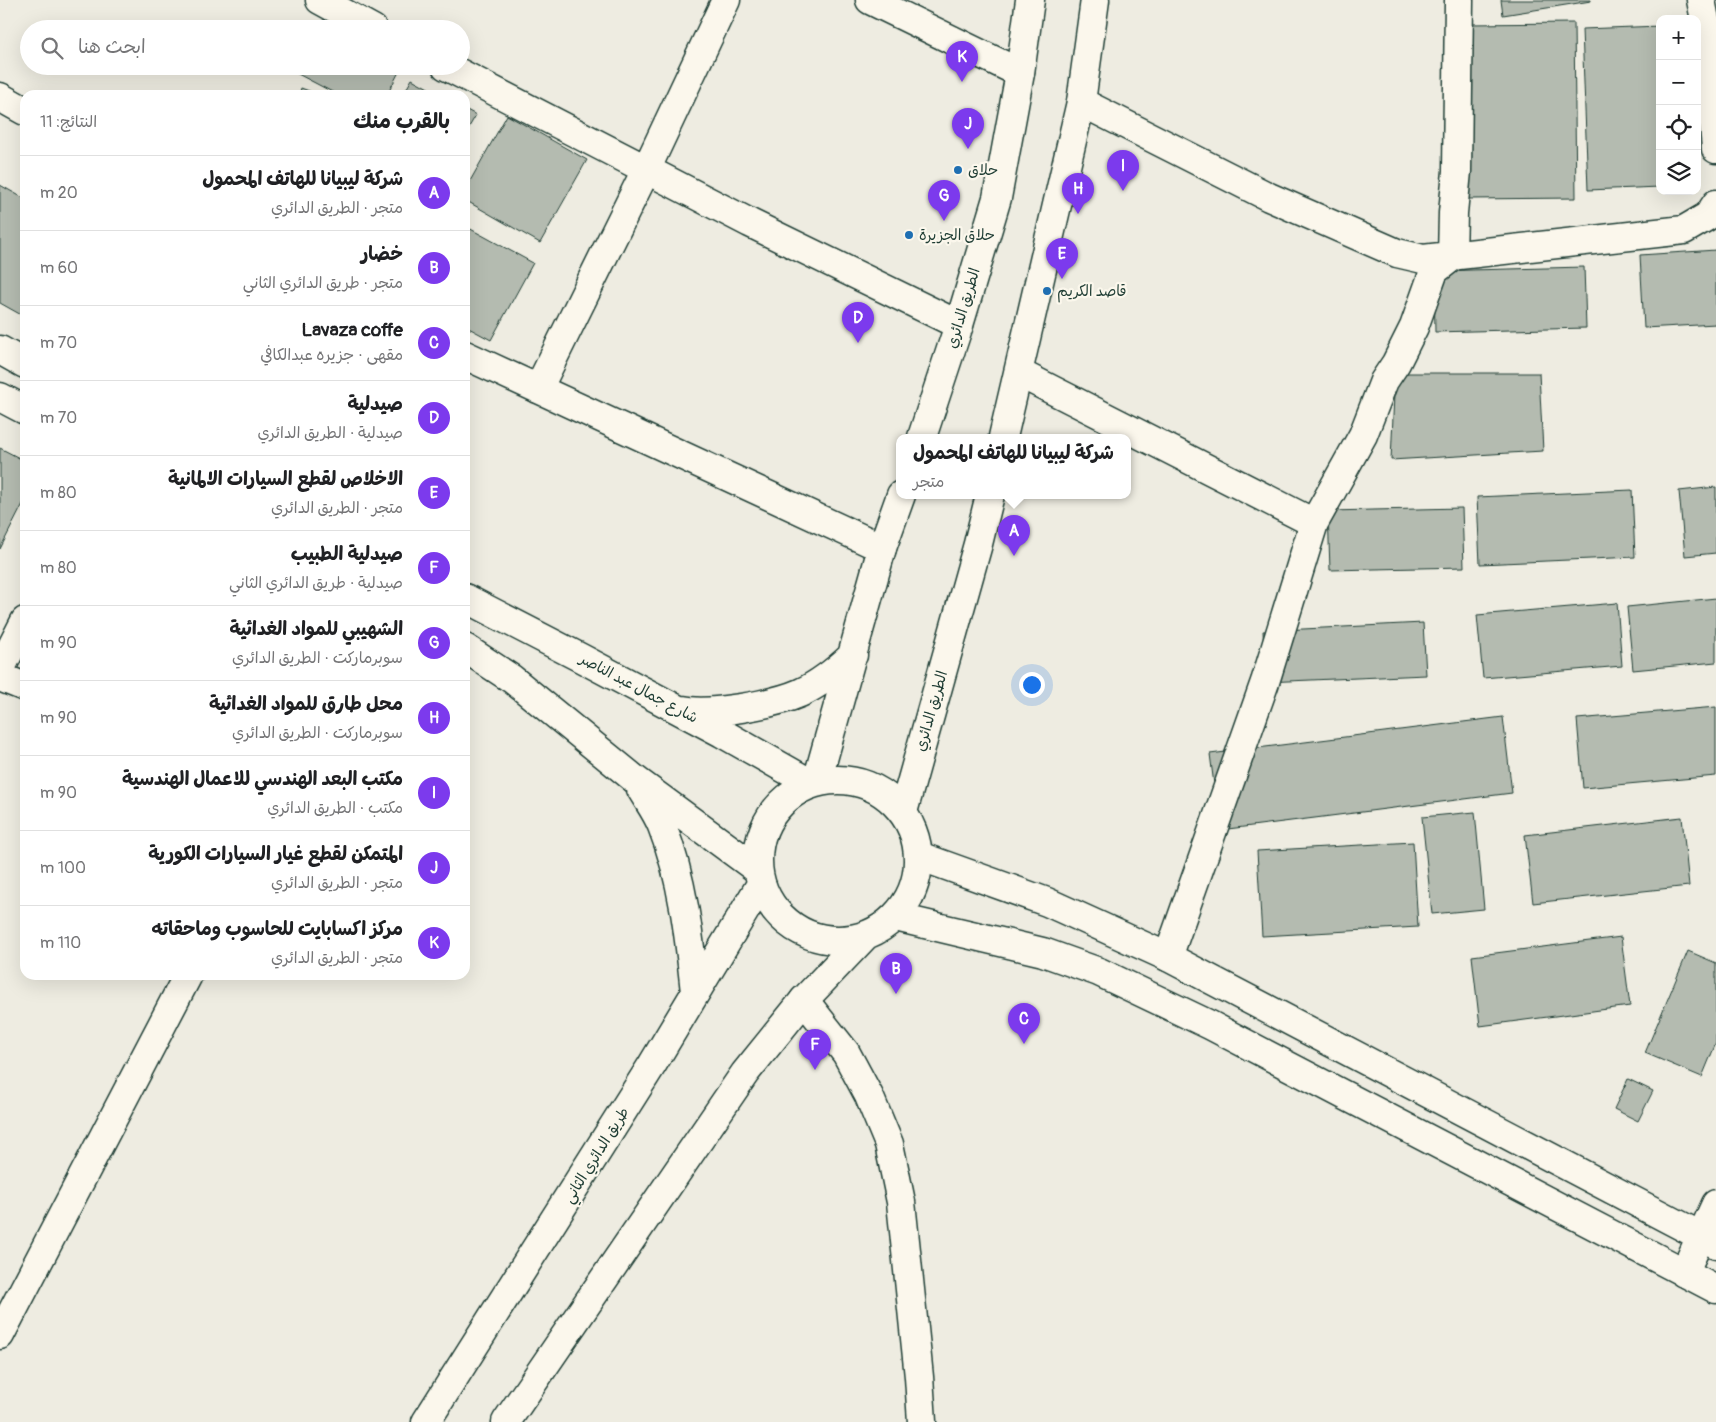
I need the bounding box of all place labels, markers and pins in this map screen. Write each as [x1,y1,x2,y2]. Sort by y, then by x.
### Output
pin: K [946,41,978,82]
pin: J [952,108,984,149]
pin: I [1107,150,1139,191]
place label: حلاق [968,161,998,180]
marker: حلاق [952,164,964,176]
pin: H [1062,173,1094,214]
pin: G [928,180,960,221]
place label: حلاق الجزيرة [919,226,995,245]
marker: حلاق الجزيرة [903,229,915,241]
pin: E [1046,238,1078,279]
place label: قاصد الكريم [1057,282,1127,303]
marker: قاصد الكريم [1041,285,1053,297]
pin: D [842,302,874,343]
pin: A [998,515,1030,556]
pin: B [880,953,912,994]
pin: C [1008,1003,1040,1044]
pin: F [799,1029,831,1070]

